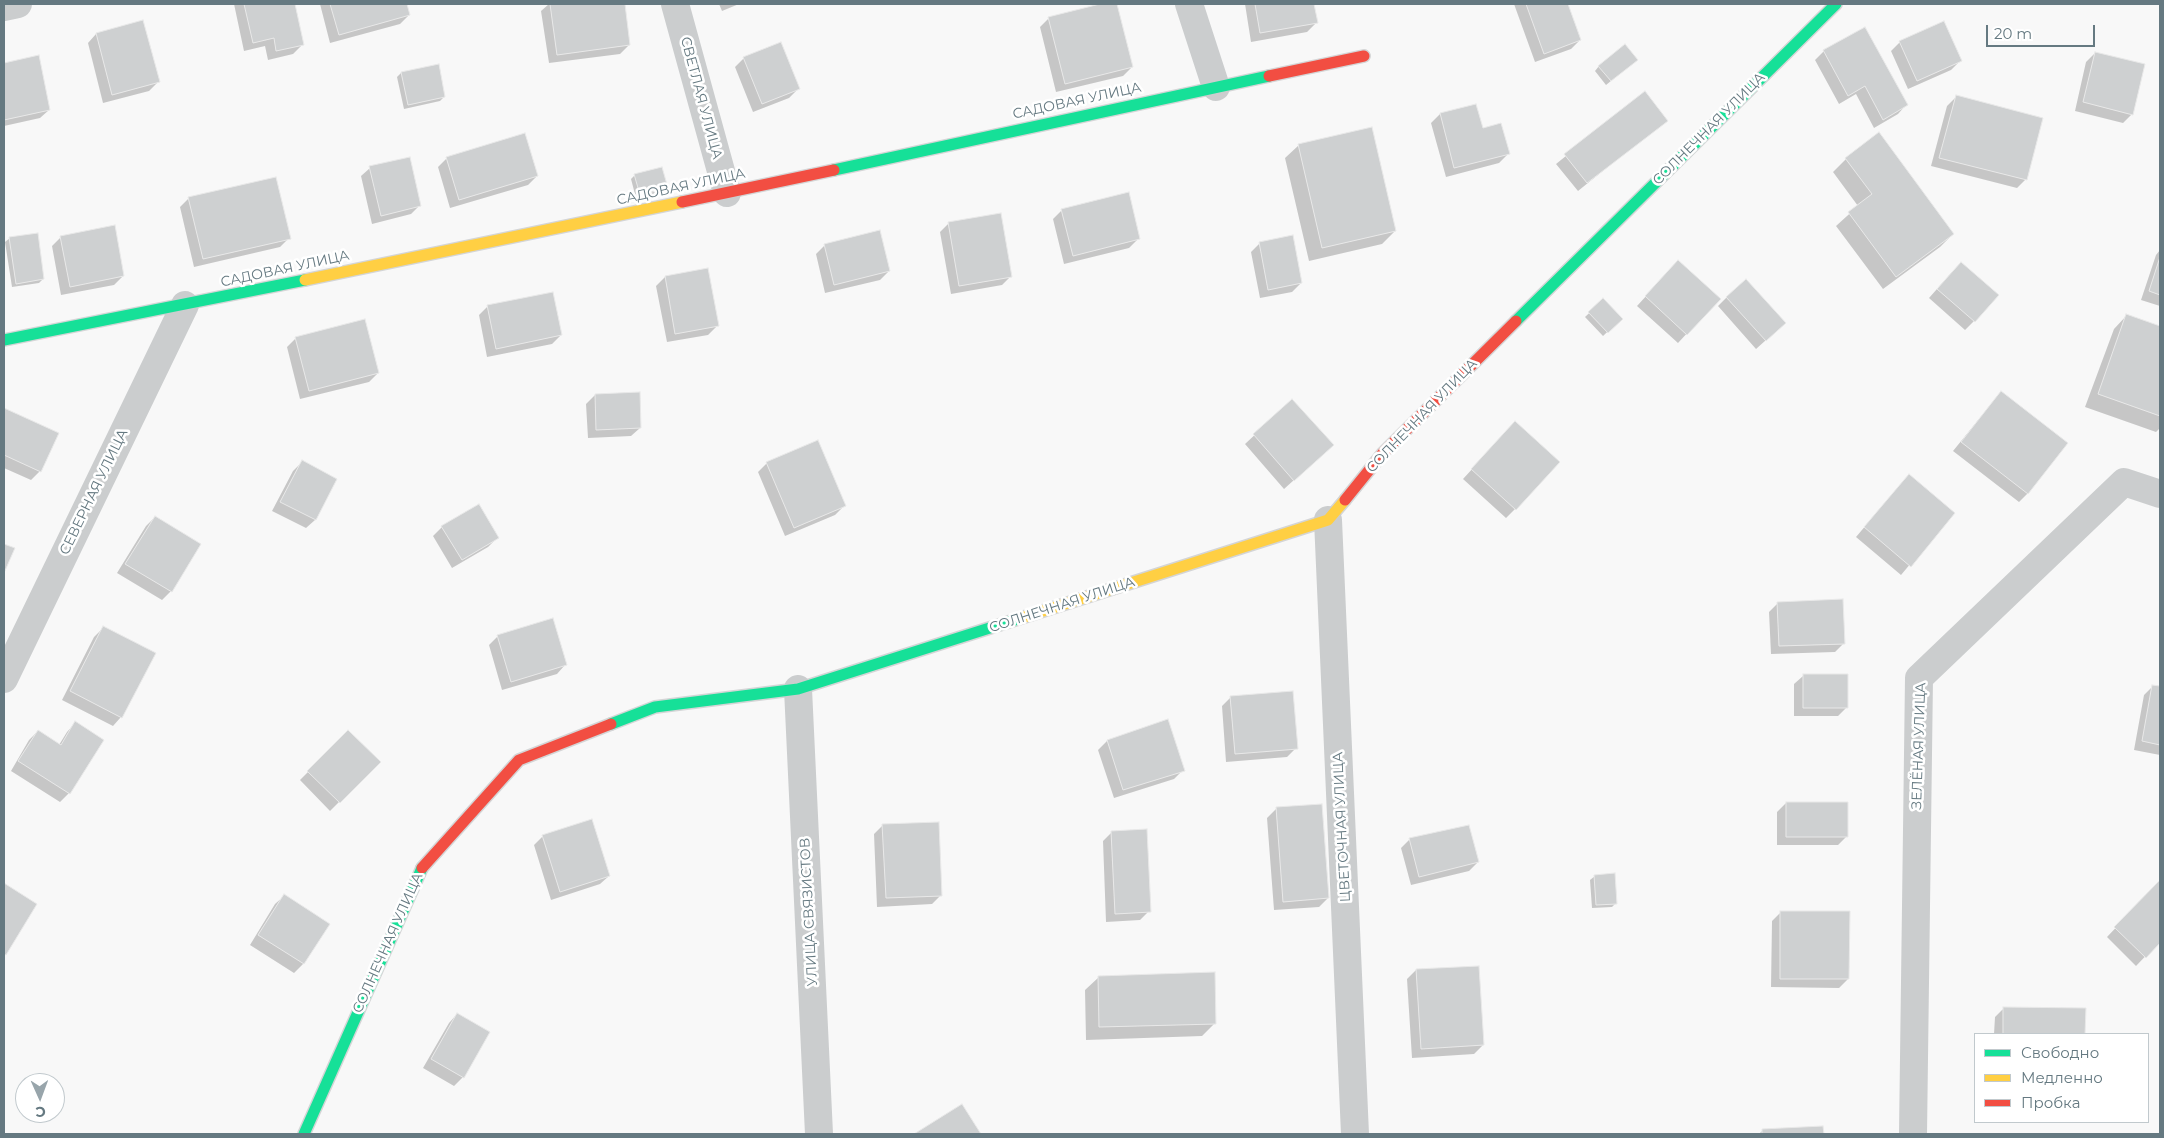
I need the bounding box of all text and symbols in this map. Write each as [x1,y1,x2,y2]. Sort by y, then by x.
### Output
scale bar [1989,15,2098,47]
text: 20 m [1994,24,2032,43]
street label: СВЕТЛАЯ УЛИЦА [677,35,725,161]
street label: СОЛНЕЧНАЯ УЛИЦА [1649,69,1769,189]
street label: САДОВАЯ УЛИЦА [1011,79,1143,123]
street label: САДОВАЯ УЛИЦА [615,165,747,209]
street label: САДОВАЯ УЛИЦА [219,247,351,291]
street label: СОЛНЕЧНАЯ УЛИЦА [1363,355,1481,477]
street label: СЕВЕРНАЯ УЛИЦА [56,426,132,558]
street label: СОЛНЕЧНАЯ УЛИЦА [987,574,1137,636]
street label: ЗЕЛЁНАЯ УЛИЦА [1908,682,1930,810]
street label: ЦВЕТОЧНАЯ УЛИЦА [1330,751,1354,903]
street label: УЛИЦА СВЯЗИСТОВ [797,837,821,987]
street label: СОЛНЕЧНАЯ УЛИЦА [349,870,427,1016]
legend [1974,1033,2149,1123]
text: Свободно [2021,1043,2099,1062]
text: Медленно [2021,1068,2103,1087]
north arrow [15,1073,65,1123]
text: Пробка [2021,1093,2080,1112]
text: С [35,1103,46,1121]

